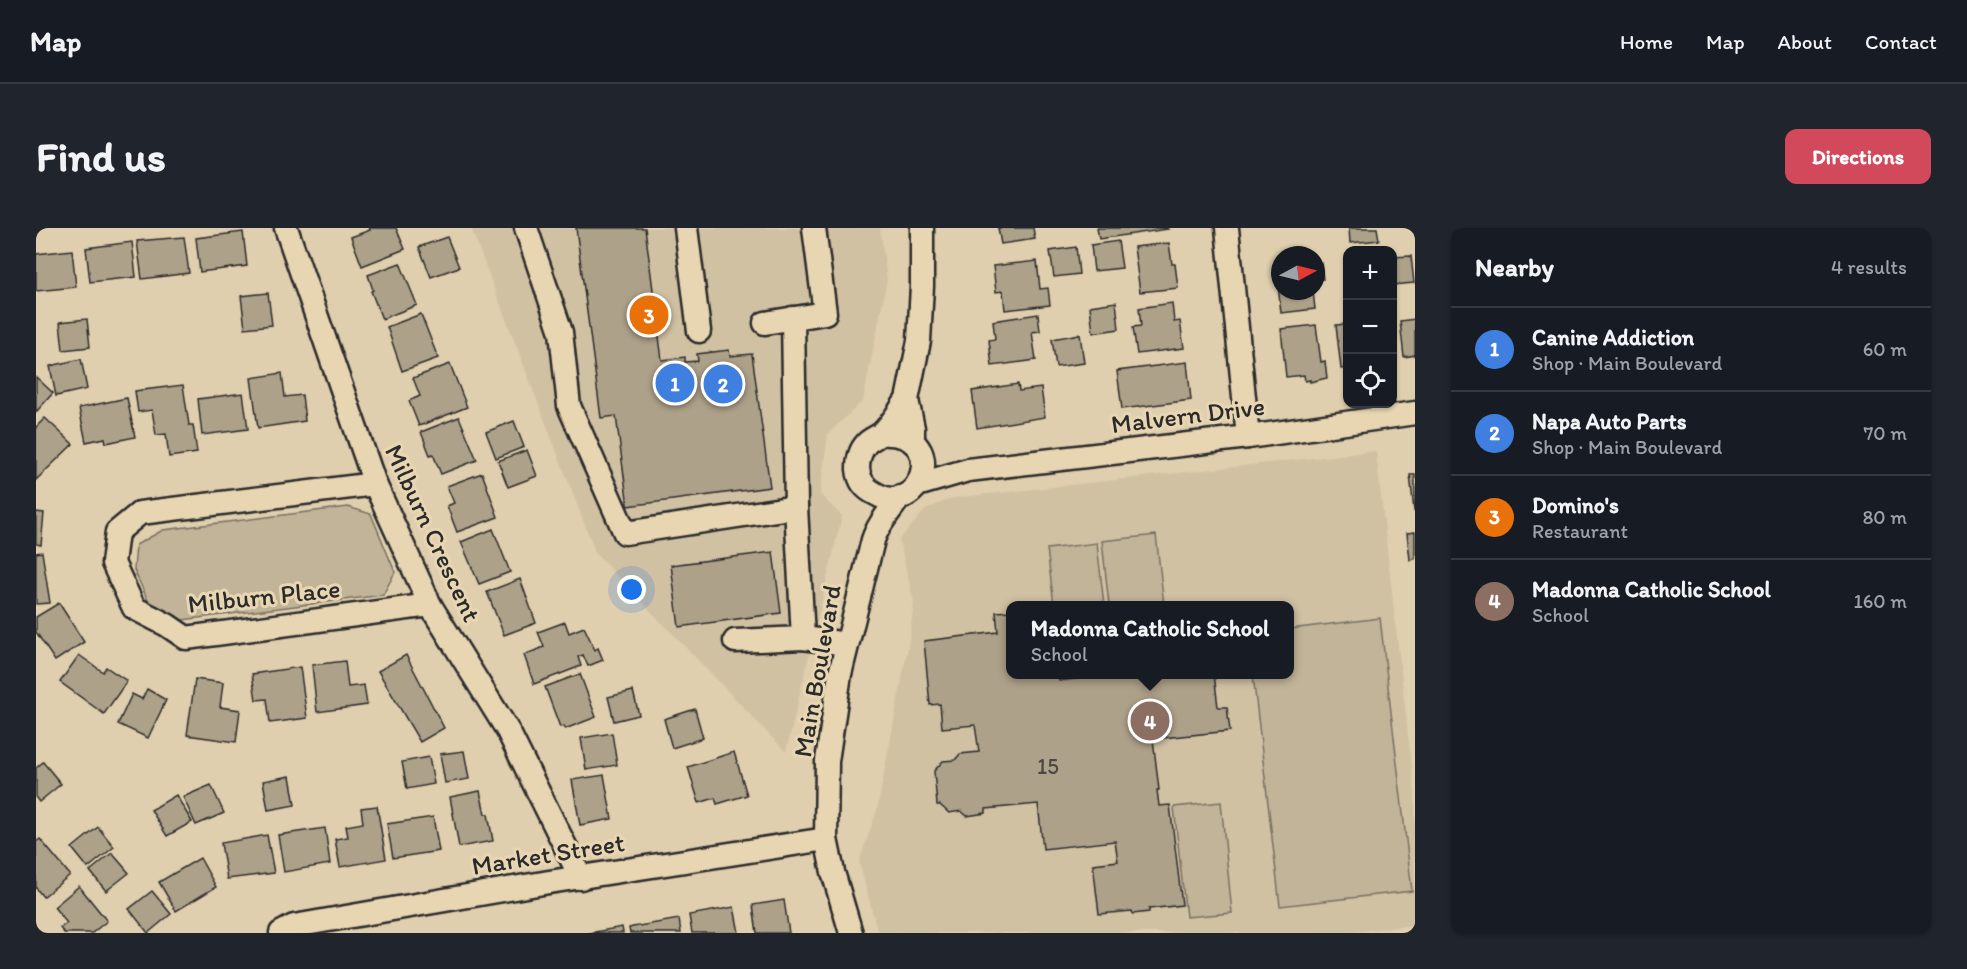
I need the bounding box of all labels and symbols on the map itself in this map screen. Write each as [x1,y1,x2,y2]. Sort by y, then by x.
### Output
north arrow [1271,246,1325,300]
pin: 3 [630,292,668,338]
pin: 1 [656,360,694,406]
pin: 2 [704,362,742,406]
street label: Malvern Drive [1109,390,1267,440]
street label: Milburn Crescent [378,439,488,627]
street label: Milburn Place [186,572,342,620]
your location [617,575,646,604]
street label: Main Boulevard [786,582,848,760]
pin: 4 [1130,698,1170,744]
house number: 15 [1037,753,1059,780]
street label: Market Street [469,826,627,882]

